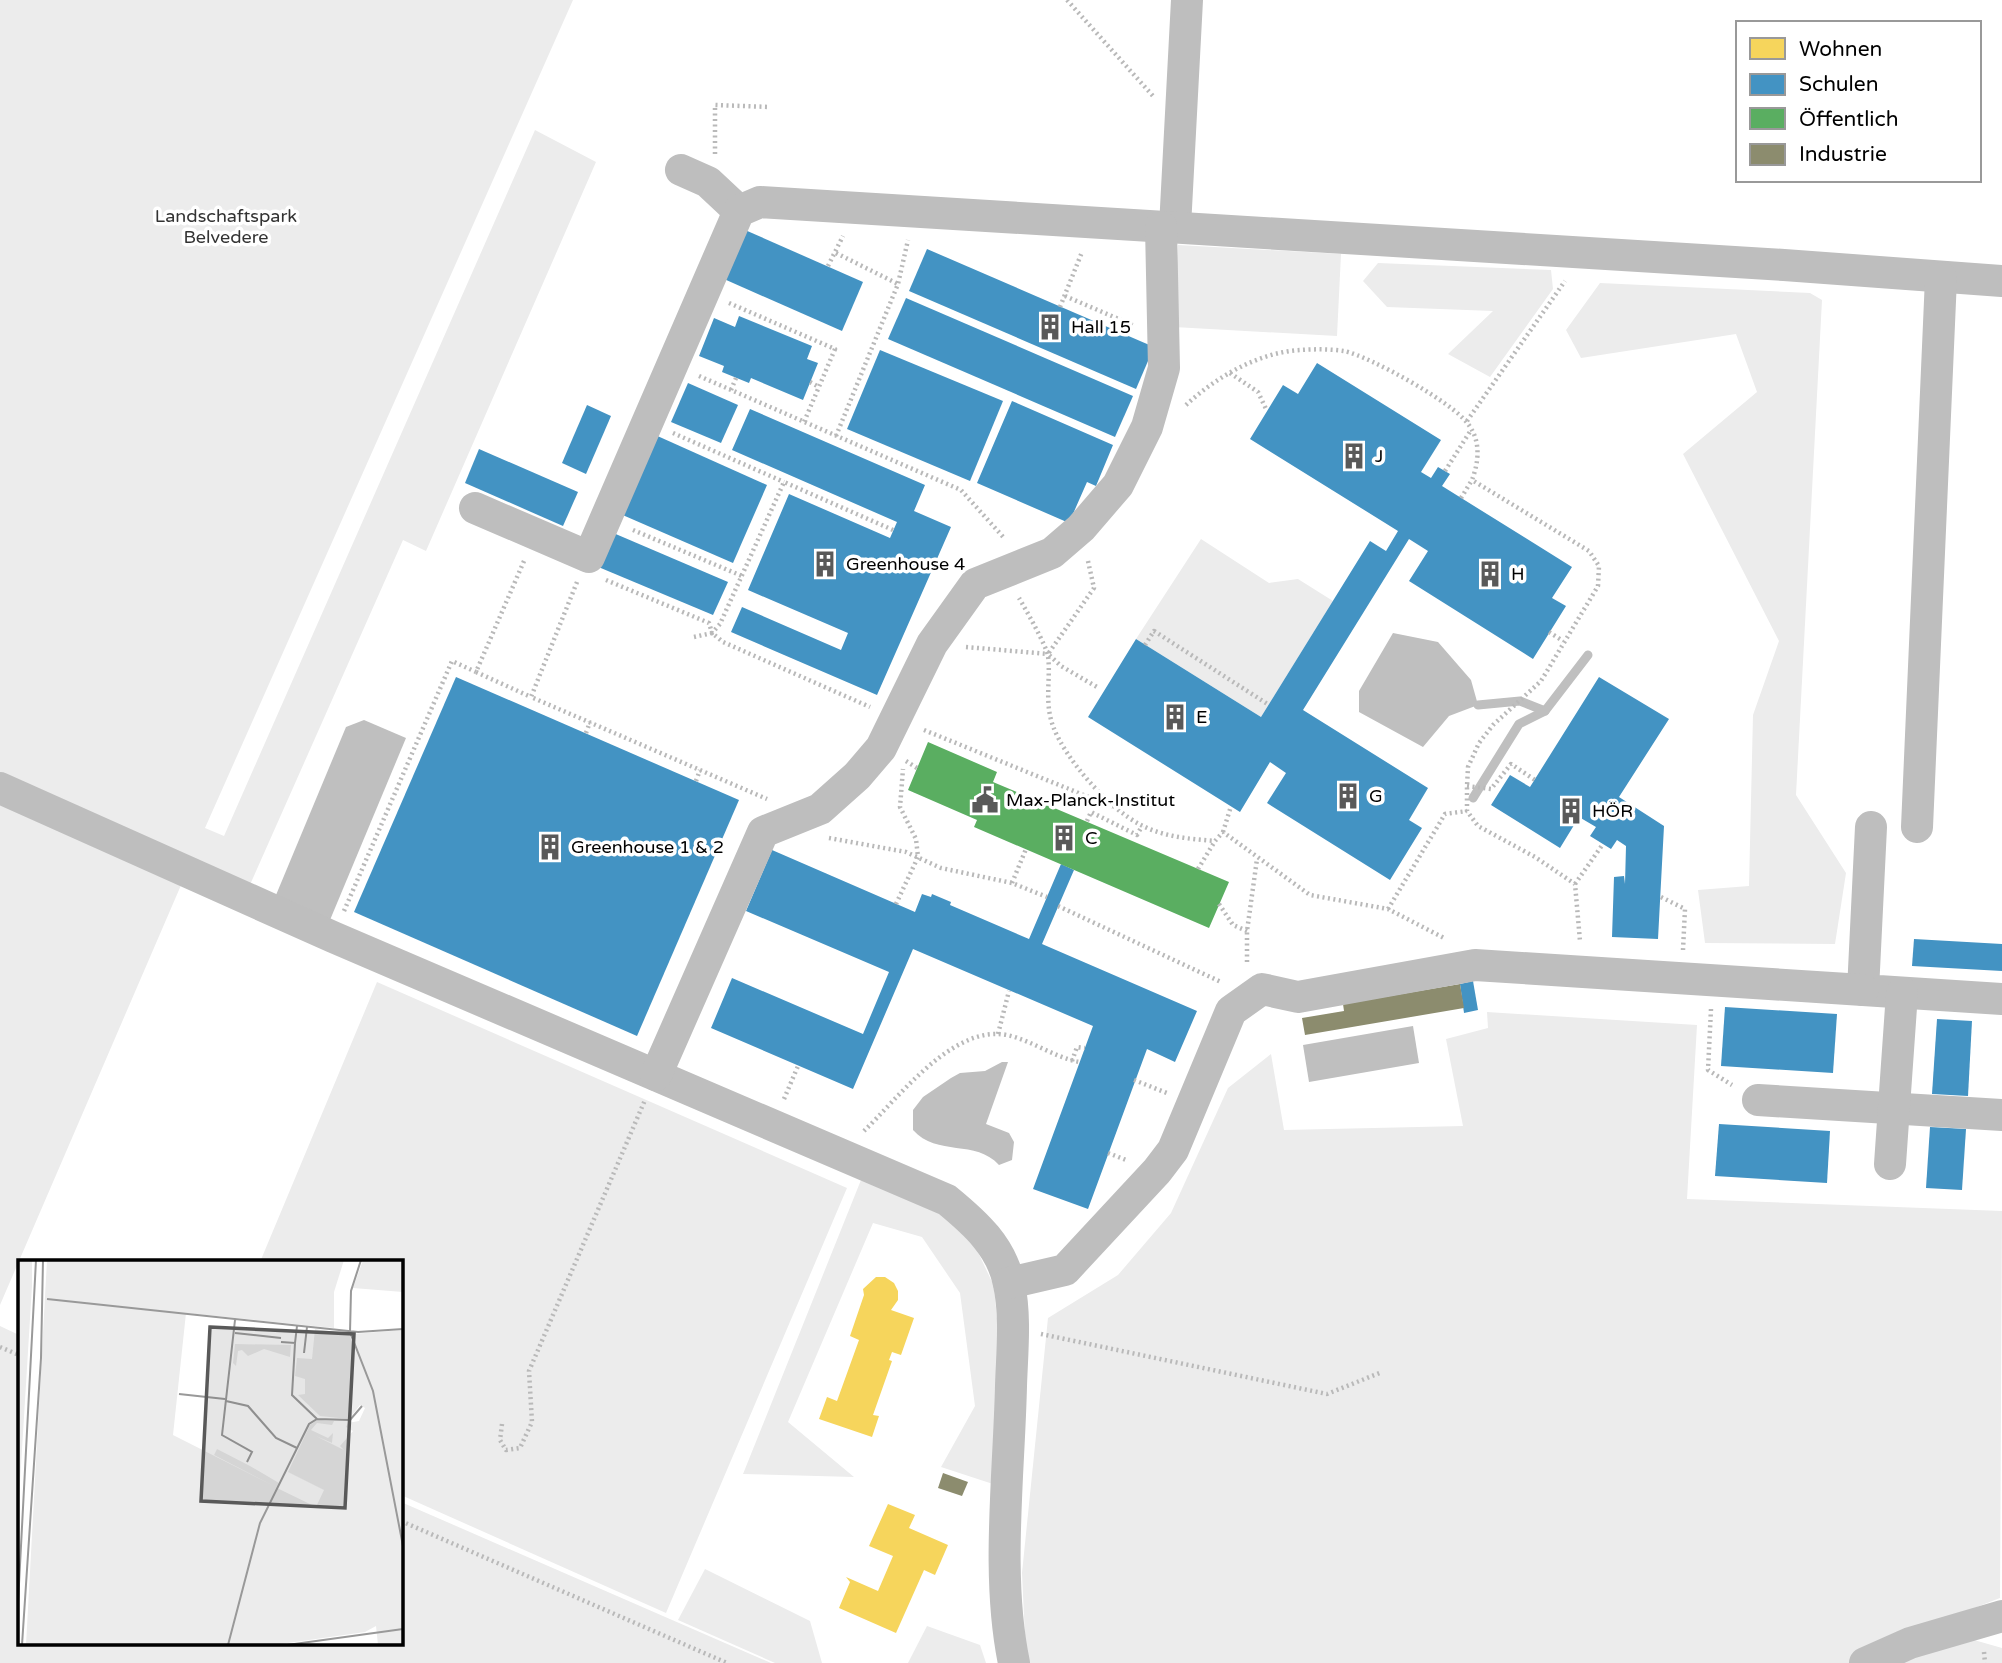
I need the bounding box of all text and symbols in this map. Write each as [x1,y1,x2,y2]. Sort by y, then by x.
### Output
legend [1736,21,1981,182]
text: Wohnen [1799,37,1882,62]
text: Schulen [1799,72,1879,97]
text: Öffentlich [1799,107,1899,132]
text: Industrie [1799,142,1887,167]
park label: Landschaftspark Belvedere [155,205,297,248]
building icon: Hall 15 [1035,312,1065,342]
place label: Hall 15 [1071,316,1131,338]
building icon: J [1339,441,1369,471]
place label: J [1375,445,1383,467]
building icon: Greenhouse 4 [810,549,840,579]
place label: Greenhouse 4 [846,553,965,575]
building icon: H [1475,559,1505,589]
place label: H [1511,563,1525,585]
building icon: E [1160,702,1190,732]
place label: E [1196,706,1207,728]
building icon: G [1333,781,1363,811]
public building icon: Max-Planck-Institut [970,785,1000,815]
place label: G [1369,785,1383,807]
place label: Max-Planck-Institut [1006,789,1175,811]
building icon: HÖR [1556,796,1586,826]
place label: HÖR [1592,800,1633,822]
building icon: C [1049,823,1079,853]
place label: C [1085,827,1098,849]
building icon: Greenhouse 1 & 2 [535,832,565,862]
place label: Greenhouse 1 & 2 [571,836,724,858]
inset map [18,1260,402,1646]

